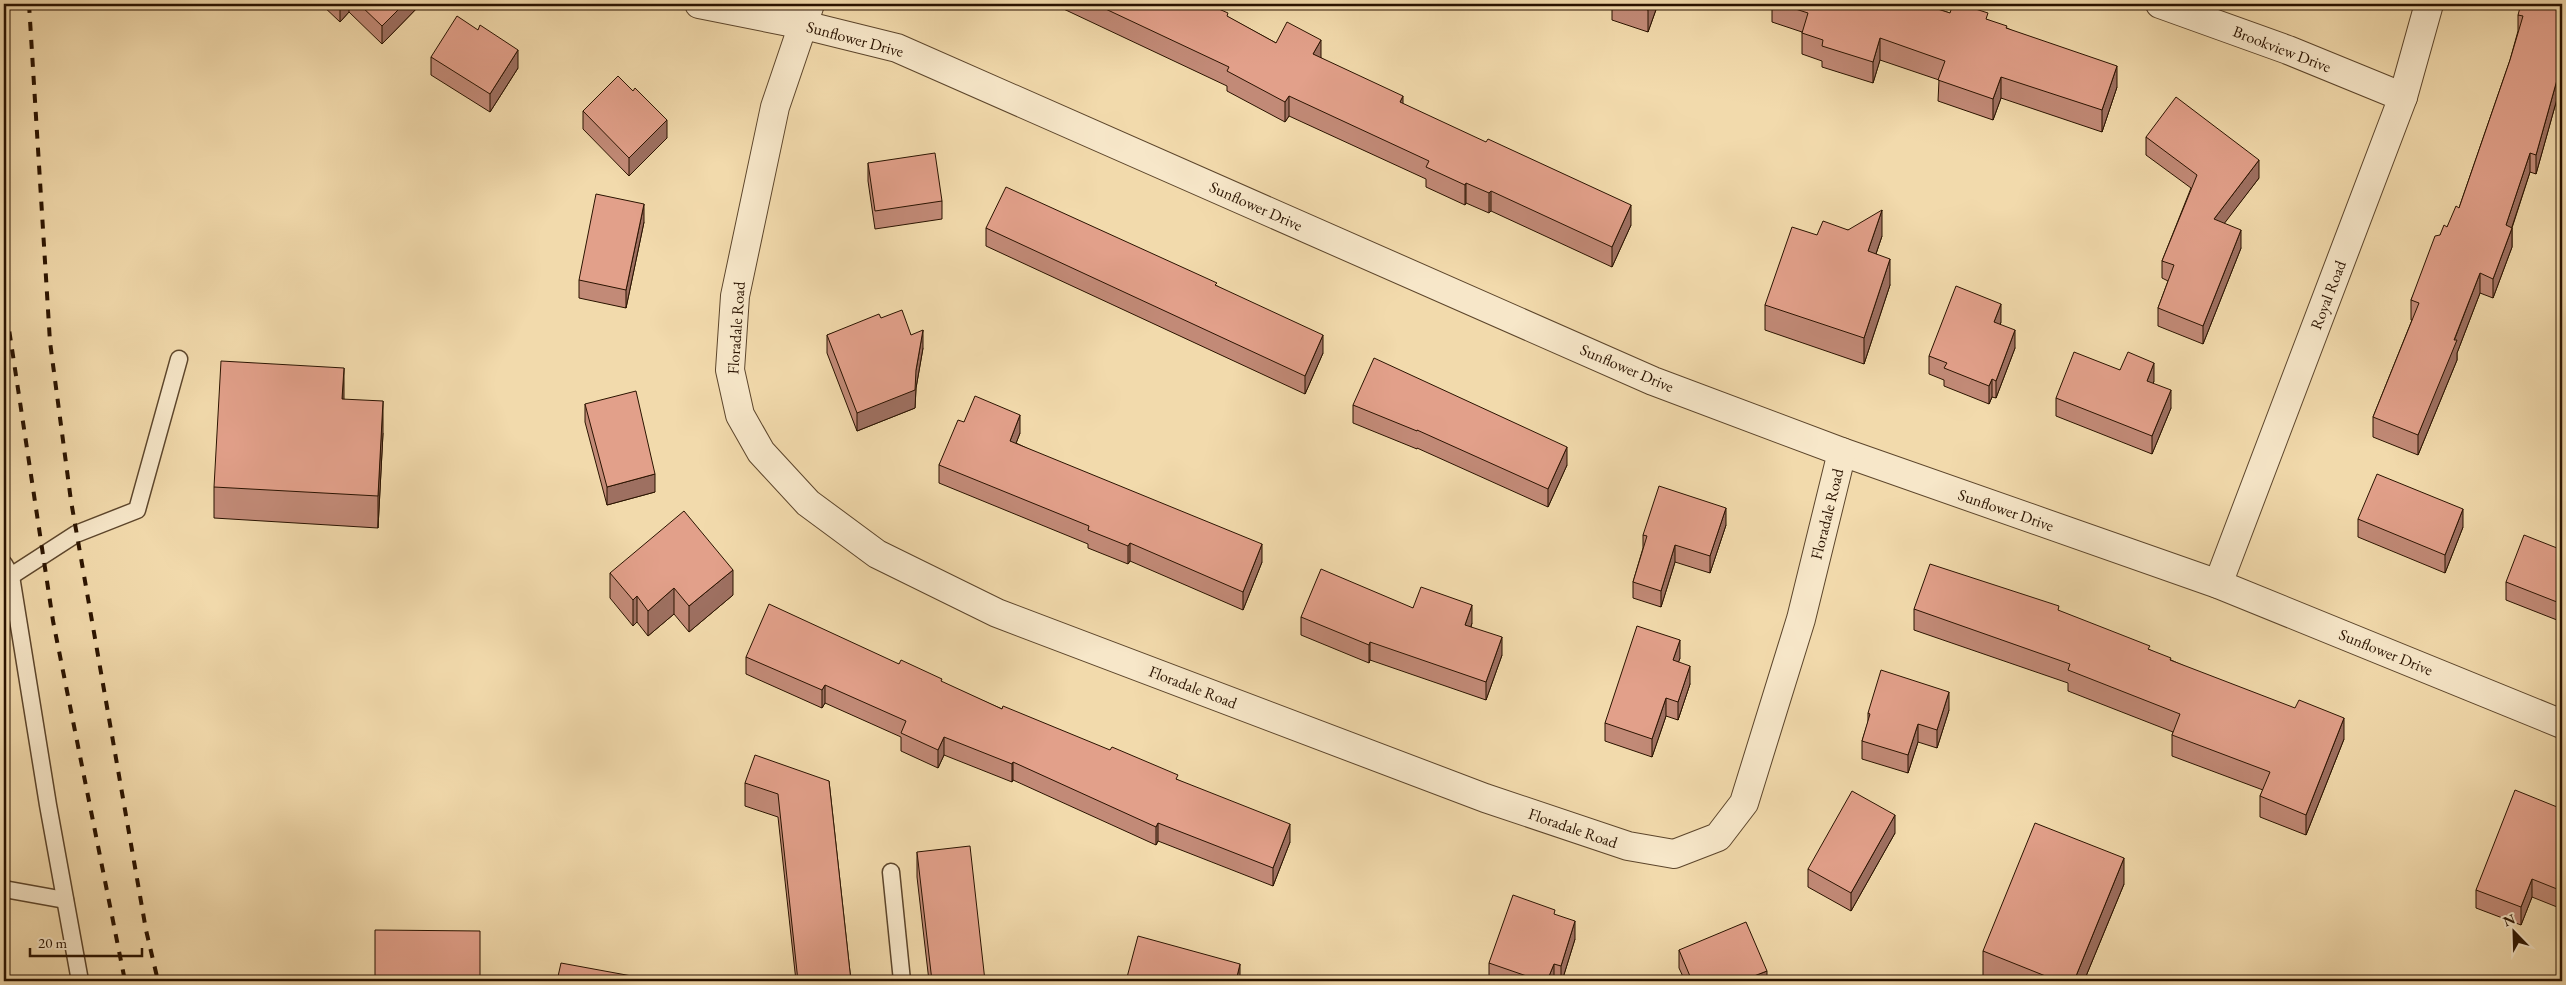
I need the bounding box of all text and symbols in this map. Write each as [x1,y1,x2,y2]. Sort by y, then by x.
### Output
street label: Sunflower Drive [804,16,906,62]
street label: Brookview Drive [2230,21,2334,77]
street label: Sunflower Drive [1206,176,1306,236]
street label: Royal Road [2305,257,2351,333]
street label: Floradale Road [722,280,750,375]
street label: Sunflower Drive [1577,339,1677,397]
street label: Floradale Road [1806,466,1849,562]
street label: Sunflower Drive [1955,484,2057,536]
street label: Sunflower Drive [2336,624,2436,680]
street label: Floradale Road [1146,661,1241,714]
street label: Floradale Road [1526,803,1621,853]
north arrow [2488,908,2538,958]
text: N [2500,909,2518,931]
scale bar [30,925,142,957]
text: 20 m [38,933,67,952]

